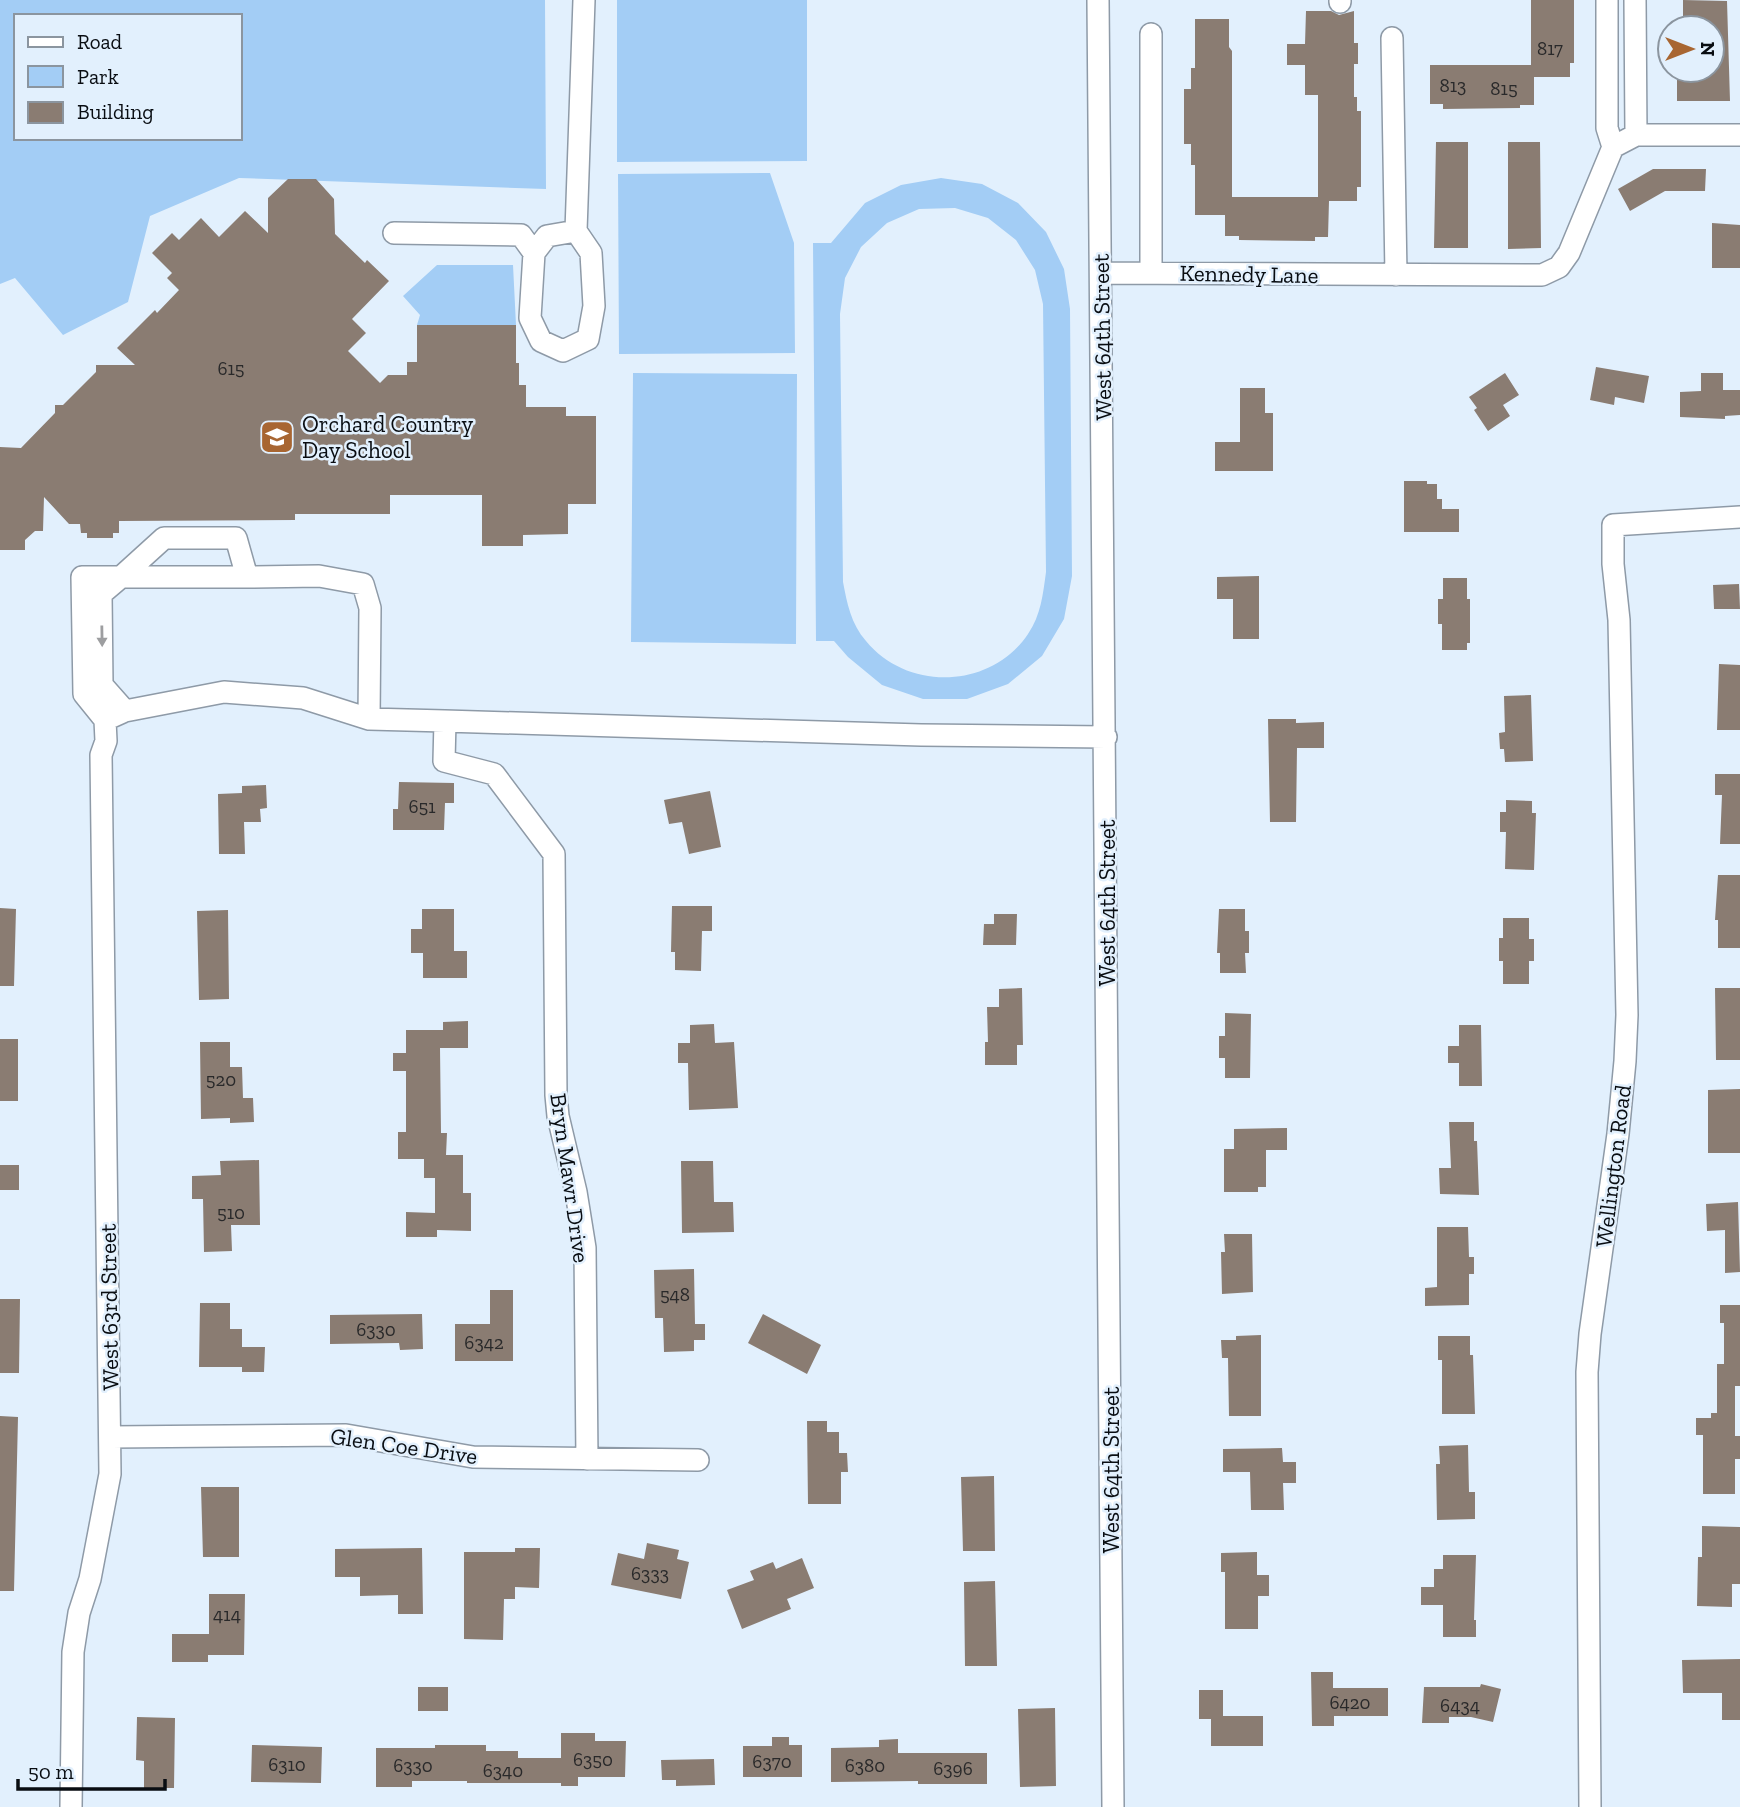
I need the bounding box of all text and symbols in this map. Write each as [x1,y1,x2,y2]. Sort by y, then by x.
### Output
legend [14,14,242,140]
north arrow [1656,14,1726,84]
text: Road [77,29,123,54]
house number: 817 [1537,37,1563,60]
text: N [1696,42,1719,56]
text: Park [77,64,119,89]
house number: 813 [1440,74,1466,97]
house number: 815 [1490,77,1518,100]
text: Building [77,99,154,124]
street label: West 64th Street [1087,253,1117,421]
street label: Kennedy Lane [1179,259,1319,289]
house number: 615 [217,357,245,380]
place label: Orchard Country Day School [302,410,473,464]
school or university icon: Orchard Country Day School [258,418,296,456]
one-way arrow [96,625,108,647]
house number: 651 [408,795,436,818]
street label: West 64th Street [1093,819,1121,986]
house number: 520 [206,1068,236,1091]
street label: Wellington Road [1589,1083,1637,1249]
street label: Bryn Mawr Drive [544,1092,596,1264]
house number: 510 [217,1201,245,1224]
street label: West 63rd Street [94,1223,124,1391]
house number: 548 [660,1283,690,1306]
house number: 6330 [356,1318,396,1341]
house number: 6342 [464,1331,504,1354]
street label: West 64th Street [1097,1386,1125,1553]
street label: Glen Coe Drive [329,1422,479,1470]
house number: 6333 [631,1562,669,1585]
house number: 414 [213,1603,241,1626]
house number: 6420 [1329,1691,1371,1714]
house number: 6434 [1440,1694,1480,1717]
scale bar [18,1748,164,1792]
house number: 6350 [573,1748,613,1771]
house number: 6370 [752,1750,792,1773]
house number: 6310 [268,1753,306,1776]
house number: 6330 [393,1754,433,1777]
house number: 6380 [845,1754,885,1777]
house number: 6396 [933,1757,973,1780]
text: 50 m [28,1759,74,1784]
house number: 6340 [483,1759,523,1782]

